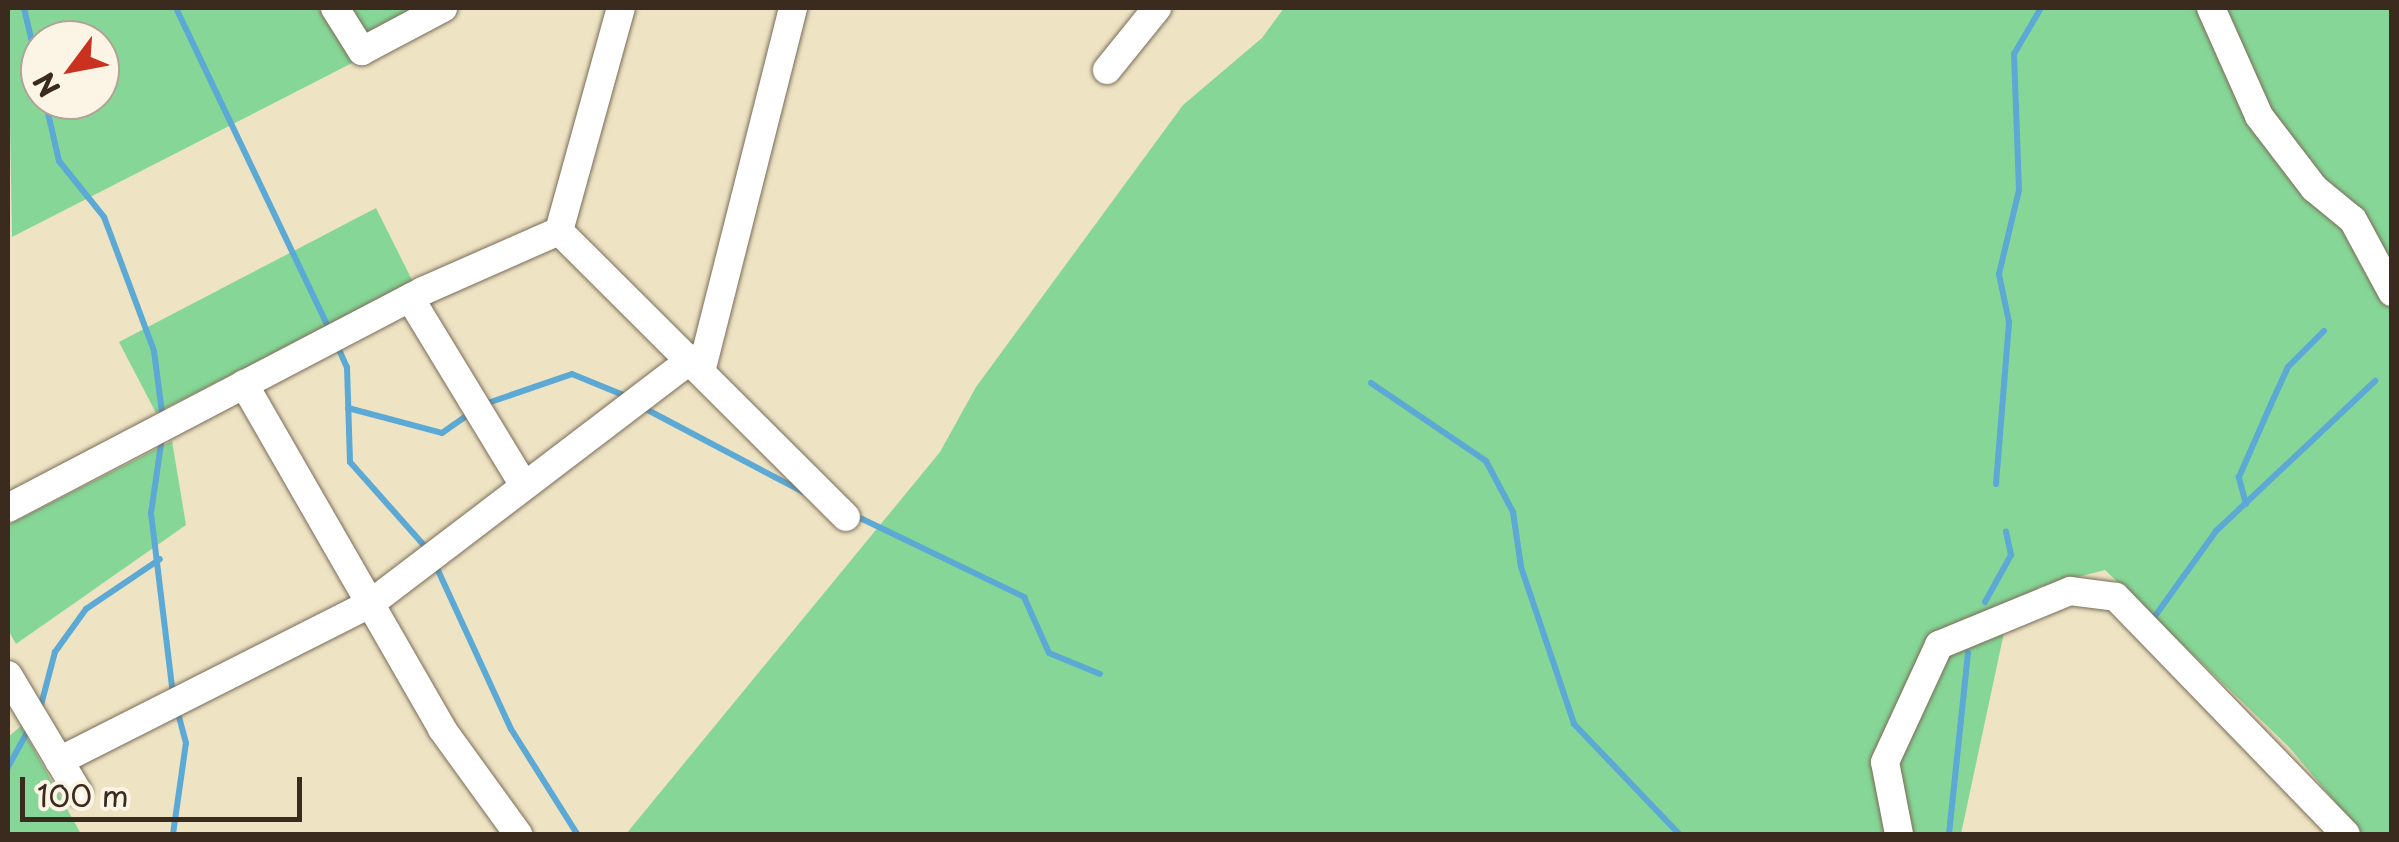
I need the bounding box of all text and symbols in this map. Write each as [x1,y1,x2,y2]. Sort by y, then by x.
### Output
north arrow [20,20,120,120]
text: N [22,64,70,106]
scale bar [25,757,308,819]
text: 100 m [37,772,129,817]

